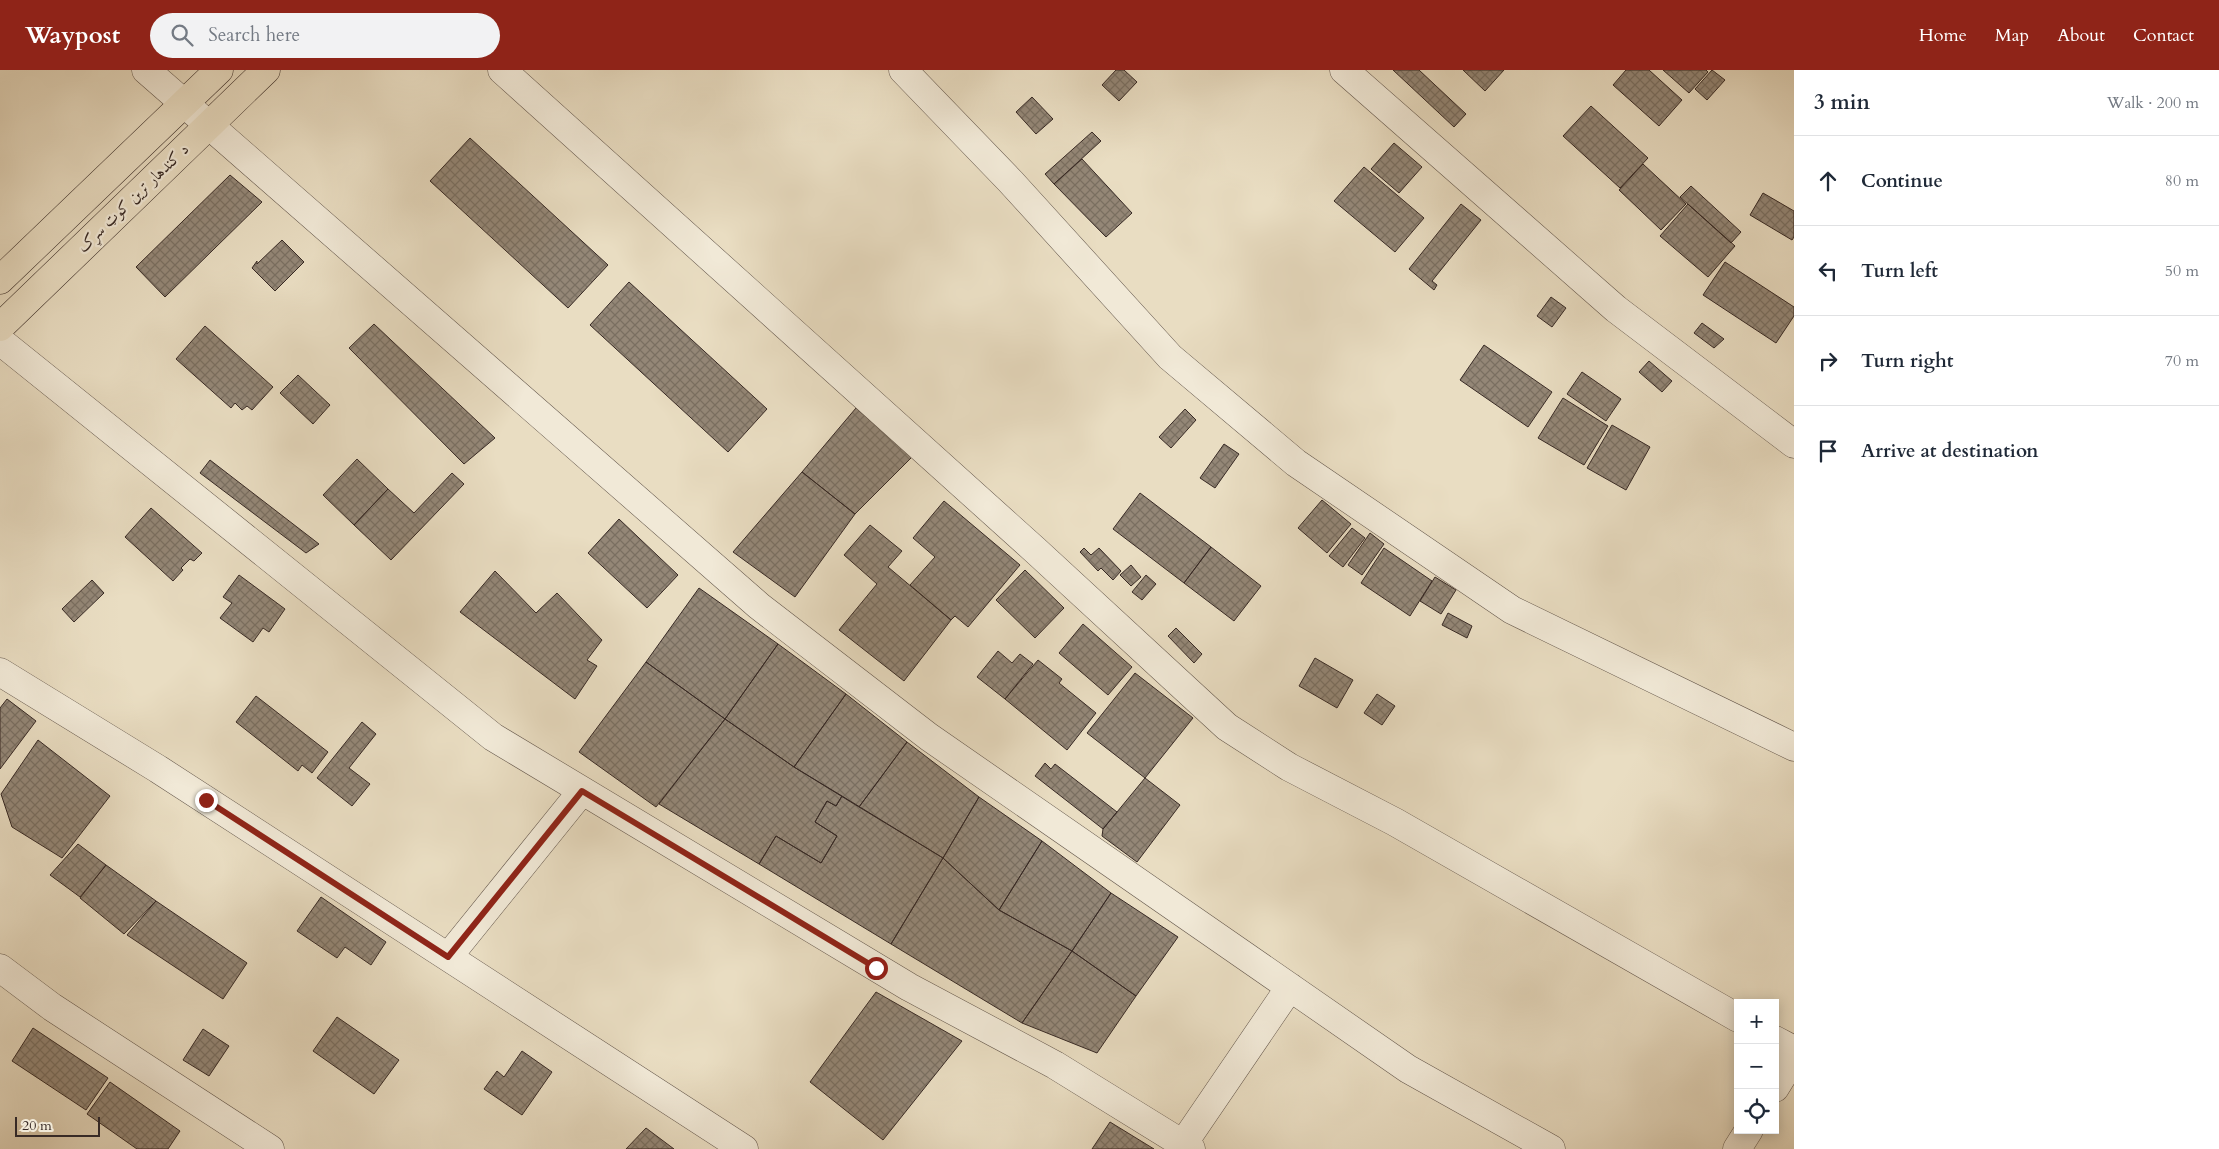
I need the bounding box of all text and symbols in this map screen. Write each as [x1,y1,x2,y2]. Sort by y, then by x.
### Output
search box [150,13,500,58]
text: Waypost [25,19,120,52]
icon: search [168,21,196,49]
text: Search here [208,22,300,48]
text: Home [1919,23,1967,48]
text: Map [1995,23,2029,48]
text: About [2057,23,2105,48]
text: Contact [2133,23,2194,48]
text: 3 min [1814,88,1870,117]
text: Walk · 200 m [2107,92,2199,114]
street label: د کندهار ترين کوټ سړک [72,139,195,258]
icon: ahead [1814,167,1842,195]
text: Continue [1861,168,1943,194]
text: 80 m [2165,170,2199,192]
icon: left [1814,257,1842,285]
text: Turn left [1861,258,1938,284]
text: 50 m [2165,260,2199,282]
icon: right [1814,347,1842,375]
text: Turn right [1861,348,1953,374]
text: 70 m [2165,350,2199,372]
icon: arrive [1814,437,1842,465]
text: Arrive at destination [1861,438,2038,464]
route end [195,789,218,812]
route start [865,957,888,980]
map controls [1734,999,1779,1134]
button: + [1734,999,1779,1044]
button: − [1734,1044,1779,1089]
button: locate [1734,1089,1779,1134]
scale bar [15,1114,100,1137]
text: 20 m [22,1116,52,1135]

